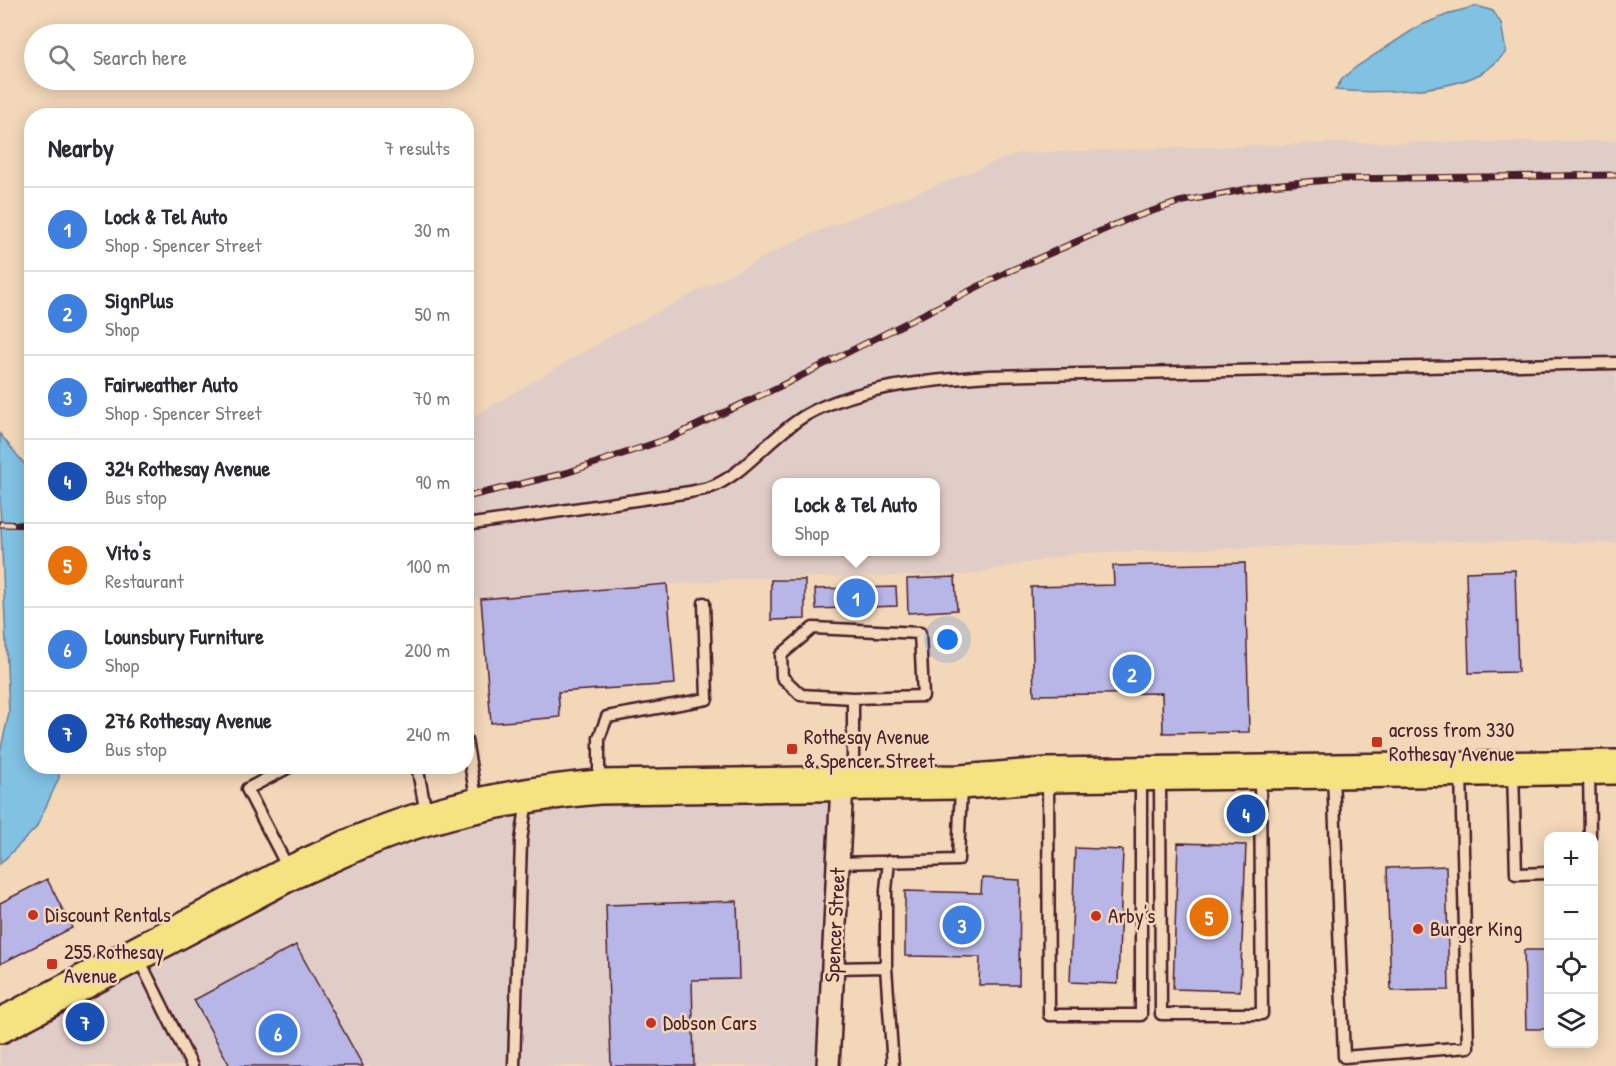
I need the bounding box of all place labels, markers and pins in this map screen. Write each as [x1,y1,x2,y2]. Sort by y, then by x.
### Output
pin: 1 [836,576,876,620]
pin: 2 [1112,652,1152,696]
place label: across from 330 Rothesay Avenue [1389,715,1515,768]
place label: Rothesay Avenue & Spencer Street [804,722,936,775]
marker: across from 330 Rothesay Avenue [1370,735,1384,749]
marker: Rothesay Avenue & Spencer Street [785,742,799,756]
pin: 4 [1226,792,1266,836]
pin: 5 [1190,894,1228,940]
place label: Discount Rentals [45,900,171,929]
place label: Arby's [1108,901,1155,930]
pin: 3 [942,902,982,948]
marker: Discount Rentals [26,908,40,922]
marker: Arby's [1089,909,1103,923]
place label: Burger King [1430,914,1522,943]
marker: Burger King [1411,922,1425,936]
place label: 255 Rothesay Avenue [64,937,164,990]
marker: 255 Rothesay Avenue [45,957,59,971]
pin: 7 [66,1000,104,1044]
place label: Dobson Cars [663,1008,757,1037]
pin: 6 [258,1010,298,1056]
marker: Dobson Cars [644,1016,658,1030]

